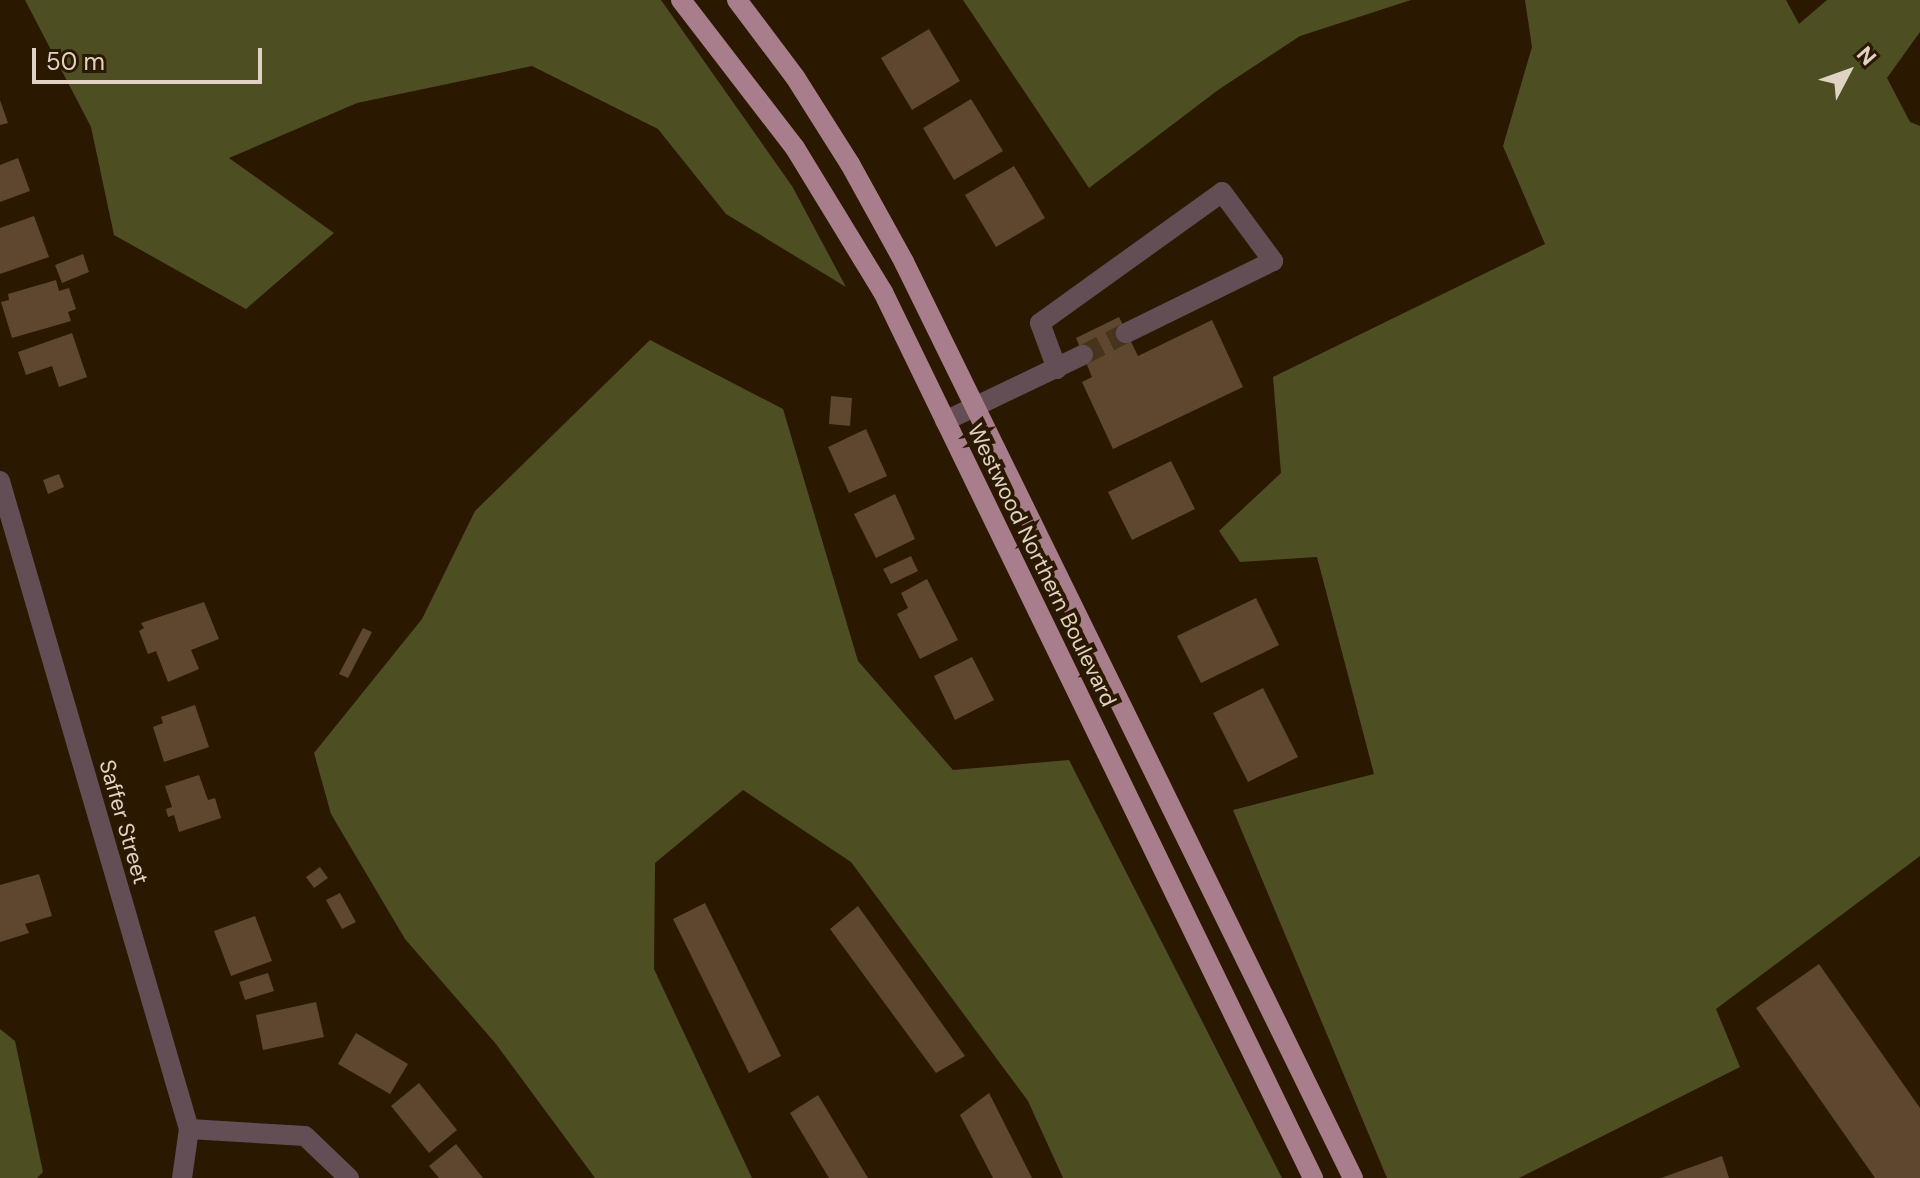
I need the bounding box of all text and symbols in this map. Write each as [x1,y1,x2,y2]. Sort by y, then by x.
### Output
scale bar [36,32,266,82]
north arrow [1808,32,1888,112]
text: N [1850,40,1883,71]
text: 50 m [46,46,105,77]
street label: Westwood Northern Boulevard [962,419,1122,711]
street label: Saffer Street [94,757,154,887]

